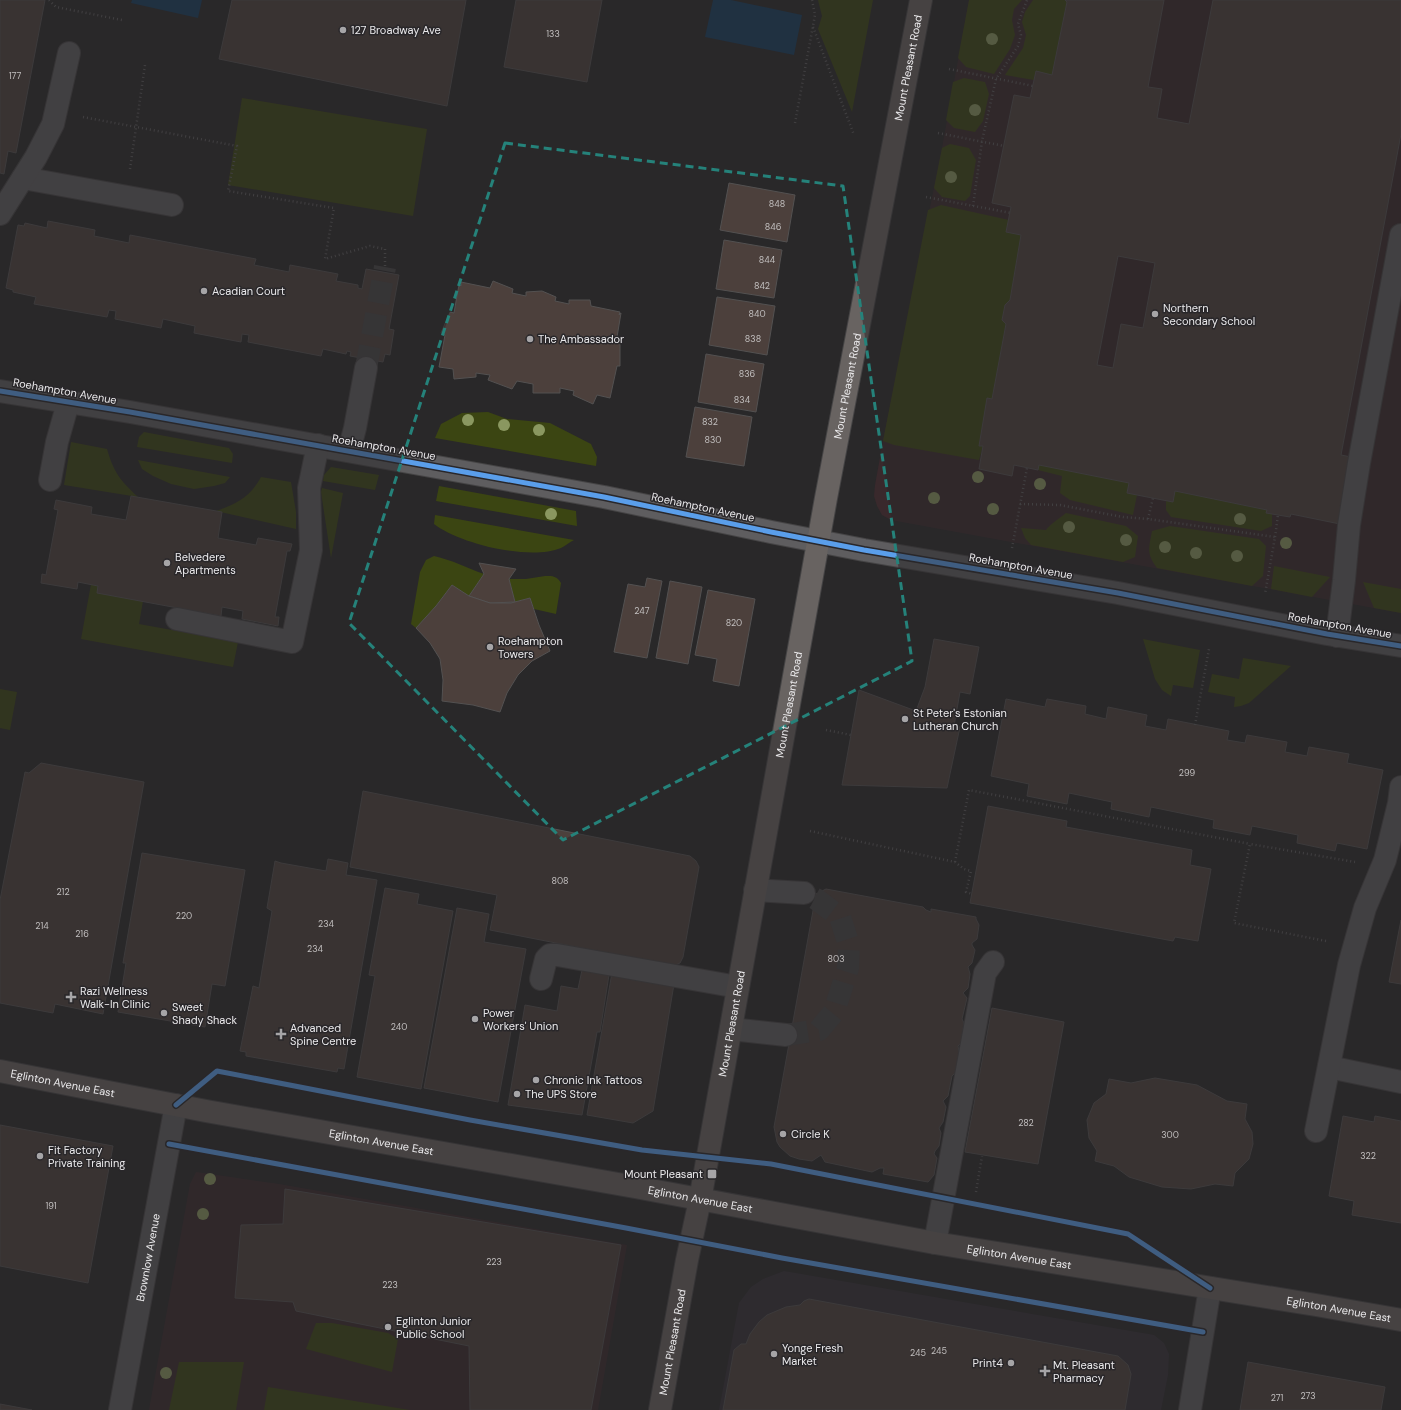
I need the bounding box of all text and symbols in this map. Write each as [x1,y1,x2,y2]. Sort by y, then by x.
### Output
street label: Mount Pleasant Road [891,14,925,122]
place label: 127 Broadway Ave [351,23,441,37]
marker: 127 Broadway Ave [338,25,348,35]
house number: 133 [546,28,560,40]
house number: 177 [9,70,21,82]
house number: 848 [769,198,785,210]
house number: 846 [765,221,782,233]
house number: 844 [759,254,776,266]
house number: 842 [754,280,770,292]
place label: Acadian Court [212,284,285,298]
marker: Acadian Court [199,286,209,296]
place label: Northern Secondary School [1163,301,1255,328]
house number: 840 [748,308,766,320]
marker: Northern Secondary School [1150,309,1160,319]
place label: The Ambassador [538,332,624,346]
street label: Mount Pleasant Road [830,332,864,440]
house number: 838 [745,333,761,345]
marker: The Ambassador [525,334,535,344]
house number: 836 [739,368,756,380]
street label: Roehampton Avenue [12,375,118,407]
house number: 834 [734,394,751,406]
house number: 832 [702,416,718,428]
street label: Roehampton Avenue [331,431,437,463]
house number: 830 [705,434,721,446]
street label: Roehampton Avenue [650,489,756,525]
place label: Belvedere Apartments [175,550,236,577]
street label: Roehampton Avenue [968,550,1074,582]
marker: Belvedere Apartments [162,558,172,568]
house number: 247 [634,605,650,617]
street label: Roehampton Avenue [1287,609,1393,641]
house number: 820 [726,617,742,629]
place label: Roehampton Towers [498,634,563,661]
marker: Roehampton Towers [485,642,495,652]
street label: Mount Pleasant Road [773,650,805,759]
place label: St Peter's Estonian Lutheran Church [913,706,1007,733]
marker: St Peter's Estonian Lutheran Church [900,714,910,724]
house number: 299 [1179,767,1196,779]
house number: 808 [551,875,569,887]
house number: 212 [56,886,70,898]
house number: 220 [176,910,192,922]
house number: 234 [318,918,335,930]
house number: 214 [35,920,49,932]
house number: 216 [75,928,89,940]
house number: 234 [307,943,324,955]
house number: 803 [828,953,844,965]
street label: Mount Pleasant Road [715,969,748,1078]
place label: Razi Wellness Walk-In Clinic [80,984,150,1011]
marker: Razi Wellness Walk-In Clinic [65,991,77,1003]
place label: Sweet Shady Shack [172,1000,238,1027]
place label: Power Workers' Union [483,1006,558,1033]
marker: Sweet Shady Shack [159,1008,169,1018]
marker: Power Workers' Union [470,1014,480,1024]
place label: Advanced Spine Centre [290,1021,356,1048]
house number: 240 [391,1021,407,1033]
marker: Advanced Spine Centre [275,1028,287,1040]
street label: Eglinton Avenue East [10,1066,116,1100]
place label: Chronic Ink Tattoos [544,1073,642,1087]
marker: Chronic Ink Tattoos [531,1075,541,1085]
place label: The UPS Store [525,1087,597,1101]
marker: The UPS Store [512,1089,522,1099]
house number: 282 [1018,1117,1034,1129]
street label: Eglinton Avenue East [328,1126,435,1158]
place label: Circle K [791,1127,830,1141]
marker: Circle K [778,1129,788,1139]
house number: 300 [1161,1129,1179,1141]
place label: Fit Factory Private Training [48,1143,125,1170]
house number: 322 [1360,1150,1376,1162]
marker: Fit Factory Private Training [35,1151,45,1161]
place label: Mount Pleasant [624,1167,703,1181]
marker: Mount Pleasant [706,1168,718,1180]
street label: Eglinton Avenue East [647,1183,754,1216]
house number: 191 [45,1200,57,1212]
street label: Brownlow Avenue [133,1212,163,1303]
street label: Eglinton Avenue East [966,1241,1073,1272]
house number: 223 [486,1256,502,1268]
house number: 223 [382,1279,398,1291]
street label: Mount Pleasant Road [656,1288,689,1396]
street label: Eglinton Avenue East [1286,1293,1392,1325]
place label: Eglinton Junior Public School [396,1314,471,1341]
marker: Eglinton Junior Public School [383,1322,393,1332]
place label: Yonge Fresh Market [782,1341,843,1368]
house number: 245 [931,1345,947,1357]
house number: 245 [910,1347,926,1359]
marker: Yonge Fresh Market [769,1349,779,1359]
place label: Print4 [973,1356,1003,1370]
marker: Print4 [1006,1358,1016,1368]
place label: Mt. Pleasant Pharmacy [1053,1358,1115,1385]
marker: Mt. Pleasant Pharmacy [1040,1366,1050,1376]
house number: 273 [1301,1390,1315,1402]
house number: 271 [1271,1392,1284,1404]

